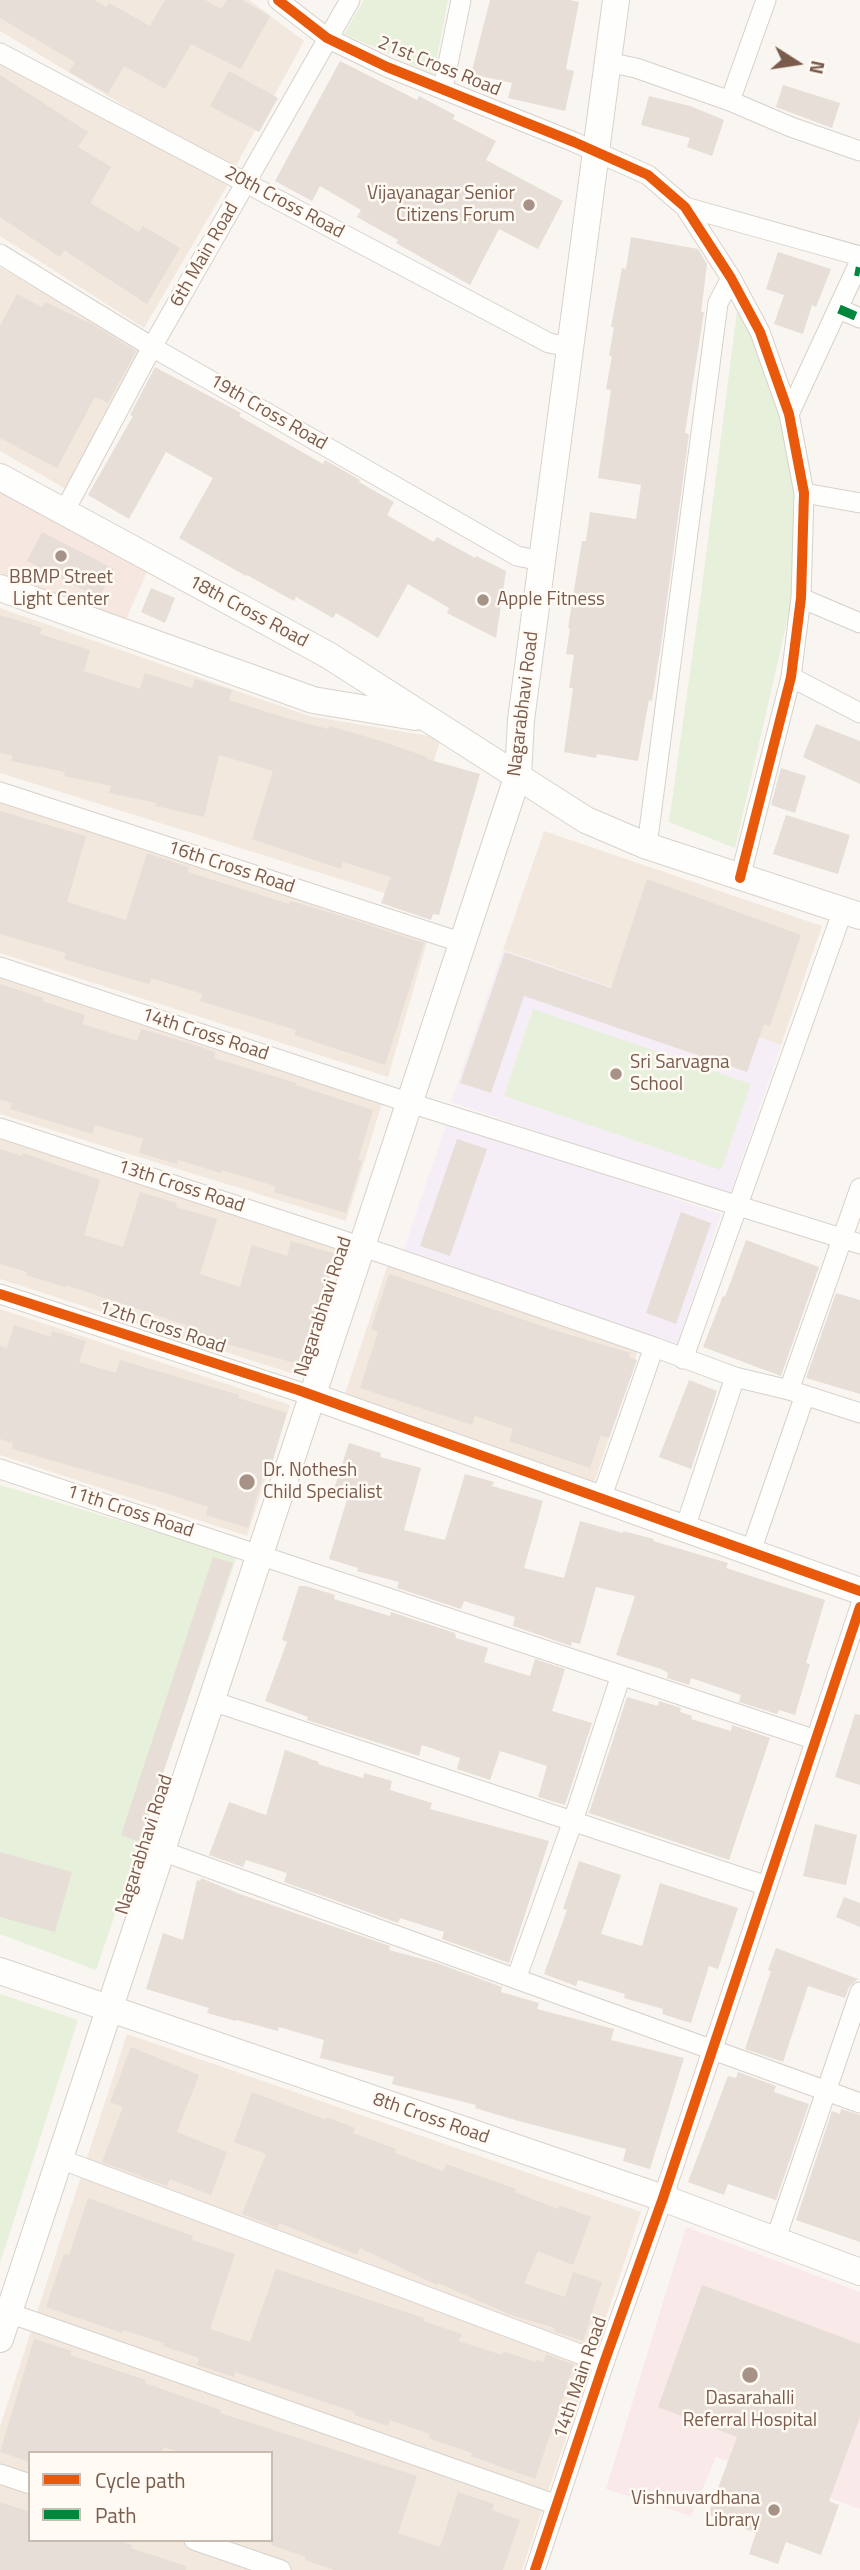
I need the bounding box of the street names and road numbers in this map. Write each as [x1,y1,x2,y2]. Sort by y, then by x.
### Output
street label: 21st Cross Road [374,32,504,102]
street label: 20th Cross Road [220,162,348,244]
street label: 6th Main Road [166,199,244,311]
street label: 19th Cross Road [205,370,331,456]
street label: 18th Cross Road [184,571,312,653]
street label: Nagarabhavi Road [504,630,544,778]
street label: 16th Cross Road [165,837,297,899]
street label: 14th Cross Road [139,1004,271,1066]
street label: 13th Cross Road [115,1156,247,1218]
street label: Nagarabhavi Road [291,1234,357,1380]
street label: 12th Cross Road [96,1297,228,1359]
street label: 11th Cross Road [64,1481,196,1543]
street label: Nagarabhavi Road [112,1772,178,1918]
street label: 8th Cross Road [370,2088,492,2150]
street label: 14th Main Road [549,2314,613,2442]

